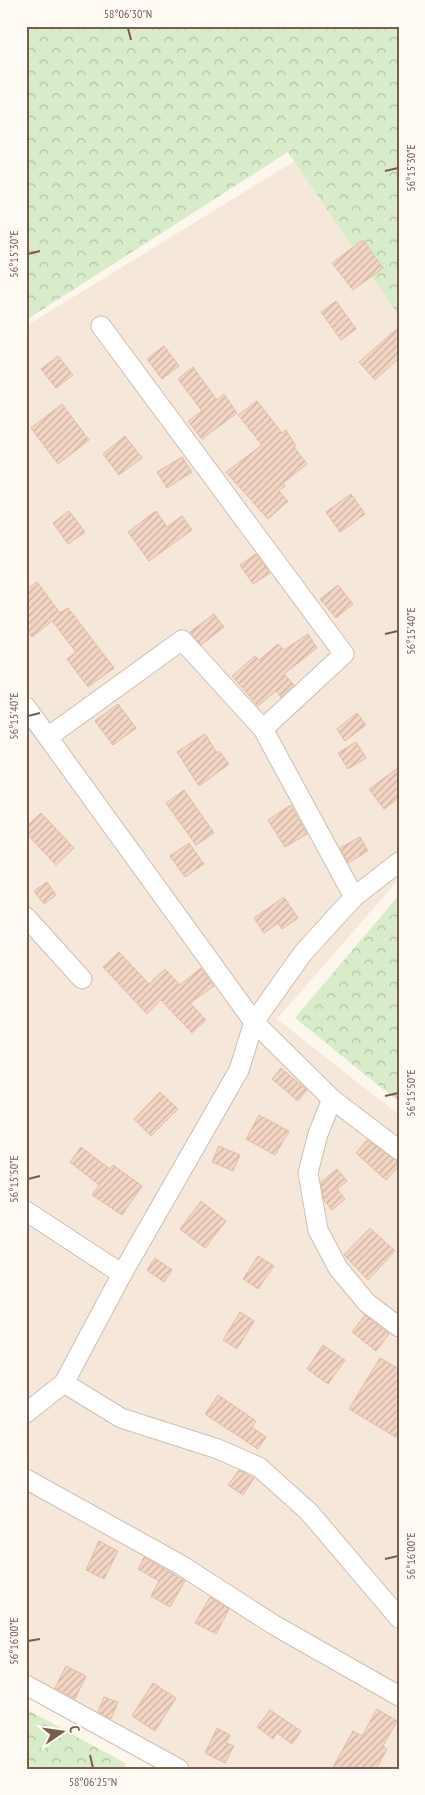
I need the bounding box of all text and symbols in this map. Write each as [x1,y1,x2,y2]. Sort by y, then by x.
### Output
text: 58°06'30"N [104,6,152,21]
text: 56°15'30"E [403,144,418,192]
text: 56°15'30"E [6,230,21,278]
text: 56°15'40"E [403,607,418,655]
text: 56°15'40"E [6,692,21,740]
text: 56°15'50"E [403,1069,418,1117]
text: 56°15'50"E [6,1155,21,1203]
text: 56°16'00"E [403,1532,418,1580]
text: 56°16'00"E [6,1617,21,1665]
north arrow [38,1708,88,1758]
text: С [65,1724,84,1735]
text: 58°06'25"N [69,1774,117,1789]

